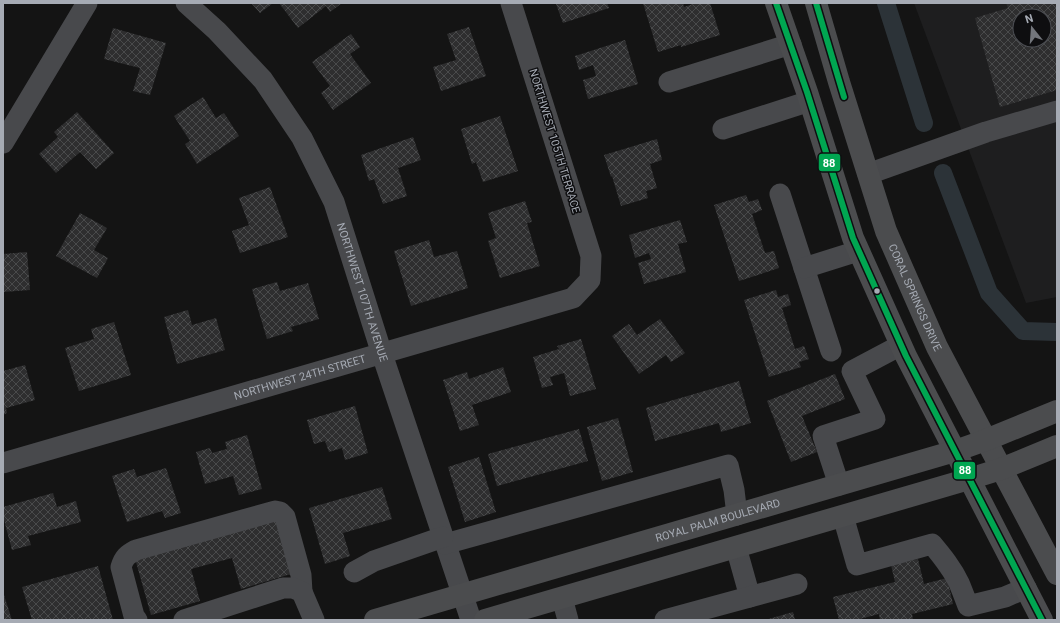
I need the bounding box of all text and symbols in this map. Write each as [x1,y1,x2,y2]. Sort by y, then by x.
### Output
north arrow [1012,8,1052,48]
text: N [1024,11,1035,26]
street label: NORTHWEST 105TH TERRACE [526,67,583,215]
line badge: 88 [818,153,841,172]
text: 88 [823,157,835,170]
street label: NORTHWEST 107TH AVENUE [334,221,390,363]
street label: CORAL SPRINGS DRIVE [886,242,944,353]
unlabelled marker [872,286,882,296]
street label: NORTHWEST 24TH STREET [233,352,368,403]
line badge: 88 [953,461,976,480]
text: 88 [959,464,971,477]
street label: ROYAL PALM BOULEVARD [654,496,782,545]

